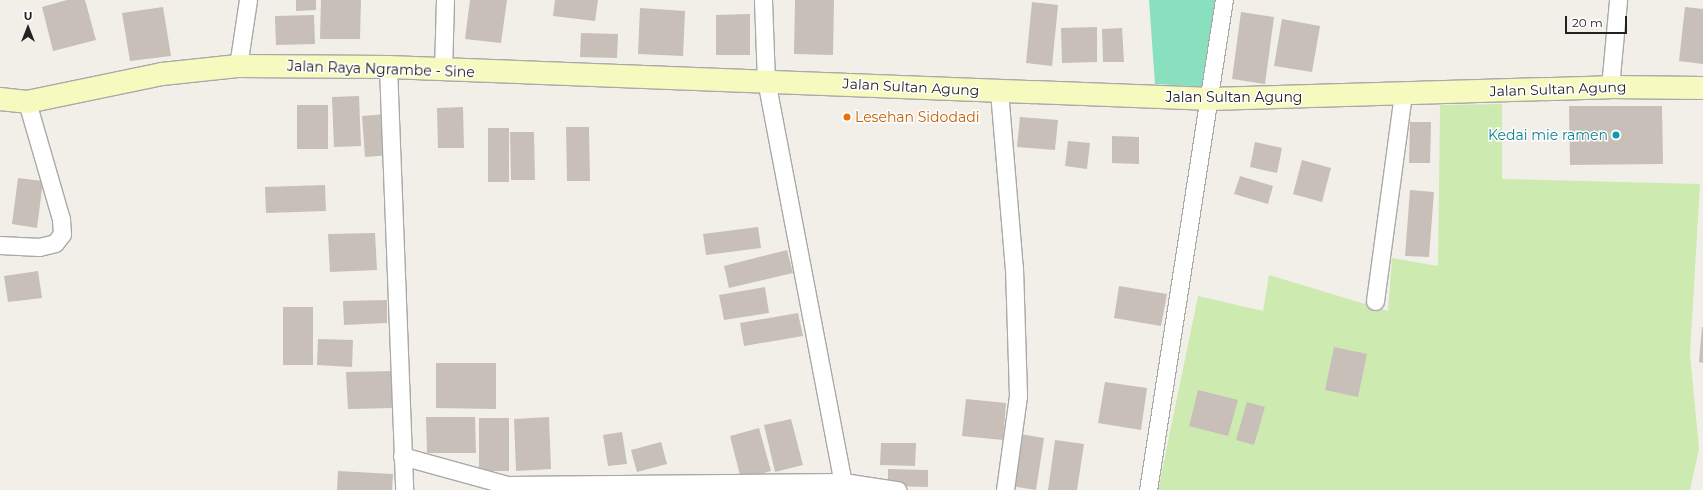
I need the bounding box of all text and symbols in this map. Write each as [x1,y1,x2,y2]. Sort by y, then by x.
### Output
north arrow [8,8,48,48]
scale bar [1567,8,1629,34]
text: U [24,9,32,23]
text: 20 m [1572,15,1603,30]
street label: Jalan Raya Ngrambe - Sine [287,57,475,81]
street label: Jalan Sultan Agung [842,75,980,99]
street label: Jalan Sultan Agung [1489,78,1627,100]
street label: Jalan Sultan Agung [1166,89,1302,105]
place label: Lesehan Sidodadi [855,109,979,125]
marker: Lesehan Sidodadi [842,112,852,122]
place label: Kedai mie ramen [1488,127,1608,143]
marker: Kedai mie ramen [1611,130,1621,140]

